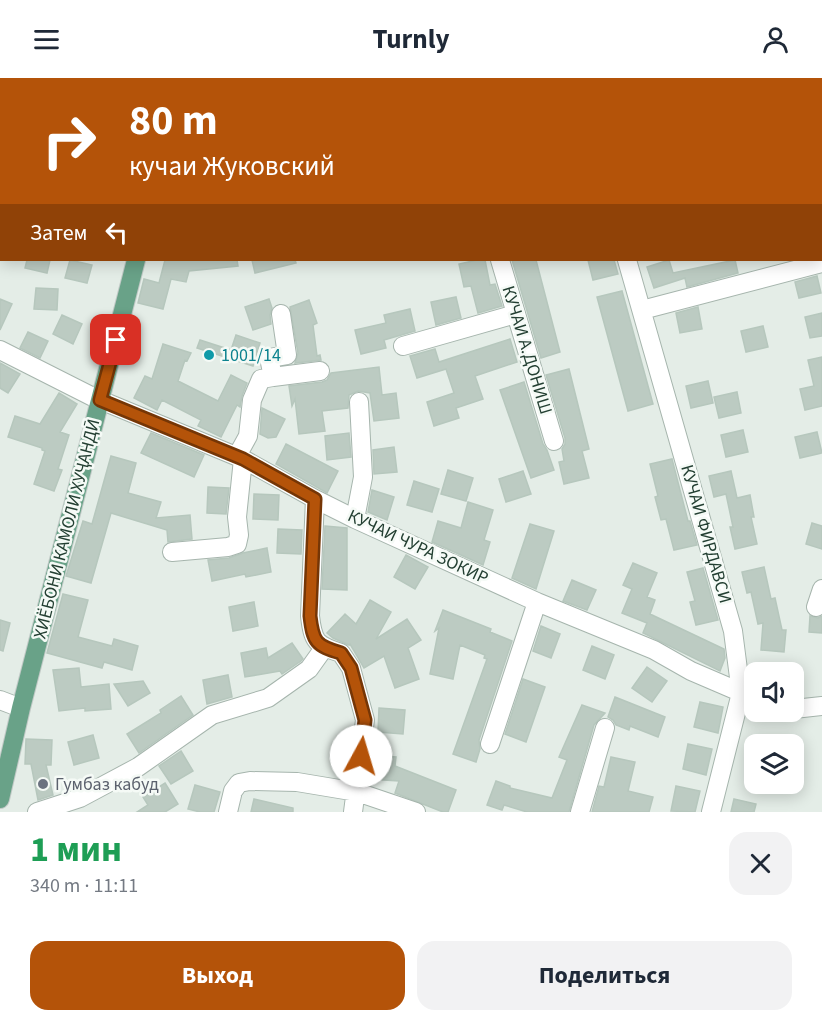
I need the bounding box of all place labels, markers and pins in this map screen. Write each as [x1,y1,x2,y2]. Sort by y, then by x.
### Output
pin [90,314,141,365]
place label: 1001/14 [221,343,281,368]
marker: 1001/14 [202,348,216,362]
place label: Гумбаз кабуд [55,772,159,797]
marker: Гумбаз кабуд [36,777,50,791]

